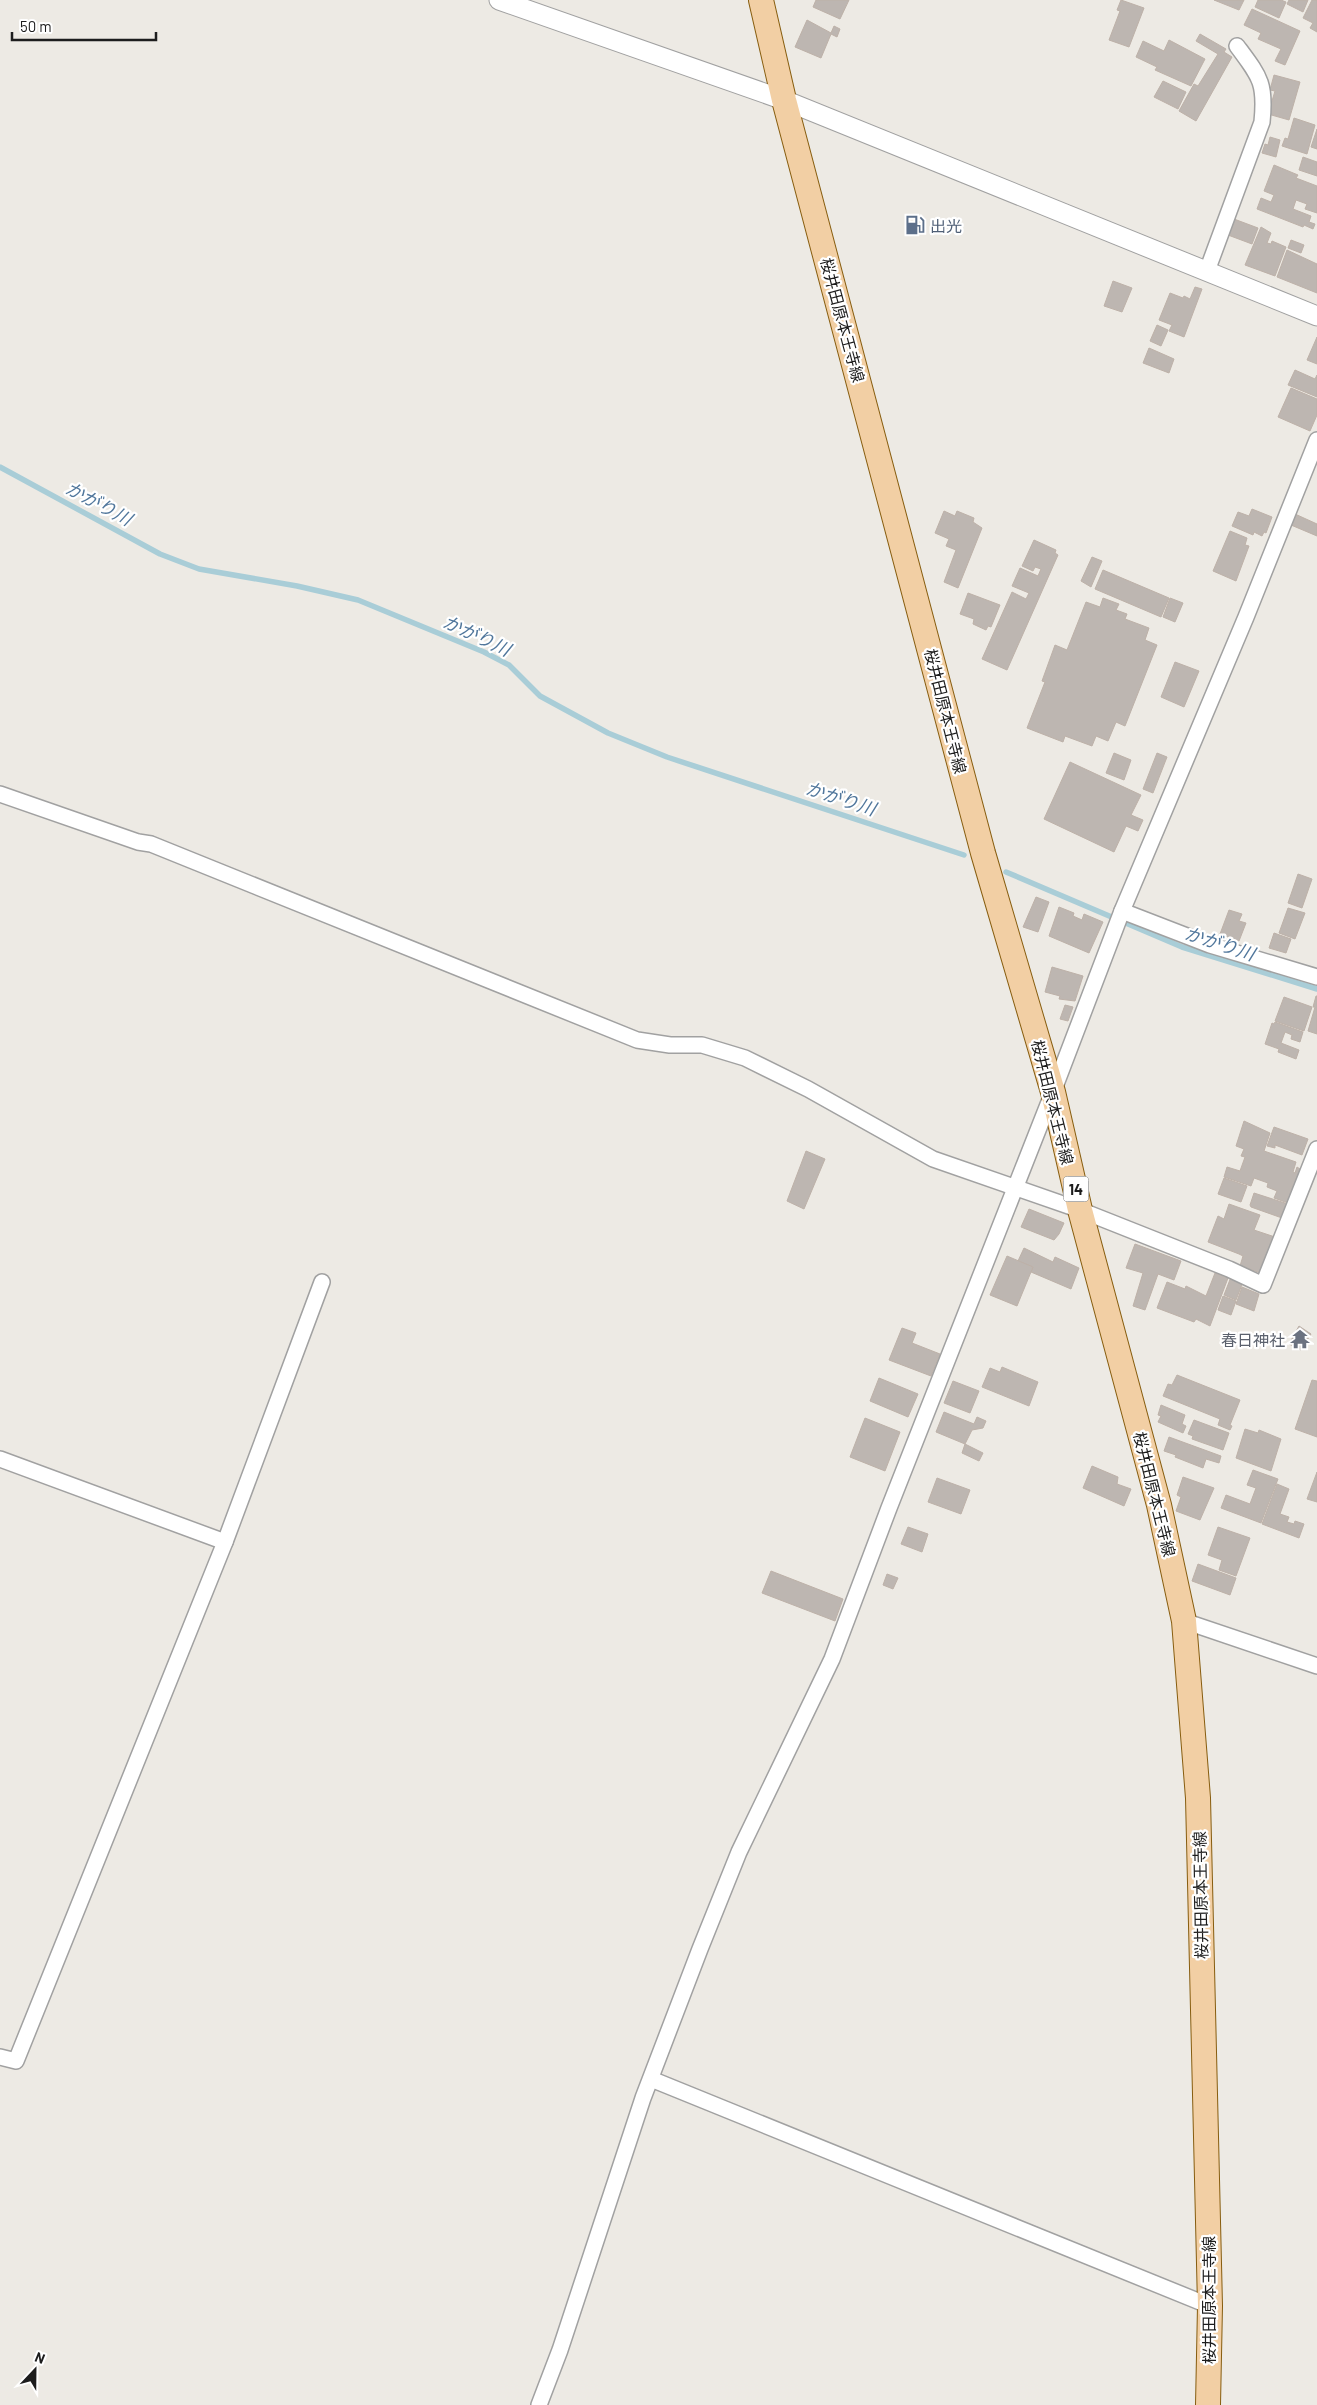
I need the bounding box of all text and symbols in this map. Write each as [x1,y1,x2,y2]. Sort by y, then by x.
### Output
scale bar [12,10,156,42]
text: 50 m [20,17,52,35]
fuel station icon: 出光 [904,214,926,236]
place label: 出光 [930,216,962,235]
street label: 桜井田原本王寺線 [817,256,869,384]
water label: かがり川 [62,476,138,531]
water label: かがり川 [440,610,516,661]
street label: 桜井田原本王寺線 [921,647,971,775]
water label: かがり川 [803,776,881,820]
water label: かがり川 [1182,921,1260,965]
street label: 桜井田原本王寺線 [1028,1038,1078,1166]
road number: 14 [1064,1176,1088,1202]
temple icon: 春日神社 [1289,1328,1311,1350]
place label: 春日神社 [1221,1330,1285,1349]
street label: 桜井田原本王寺線 [1130,1430,1180,1558]
street label: 桜井田原本王寺線 [1189,1831,1211,1959]
street label: 桜井田原本王寺線 [1199,2236,1218,2364]
north arrow [10,2345,60,2395]
text: N [33,2348,48,2367]

